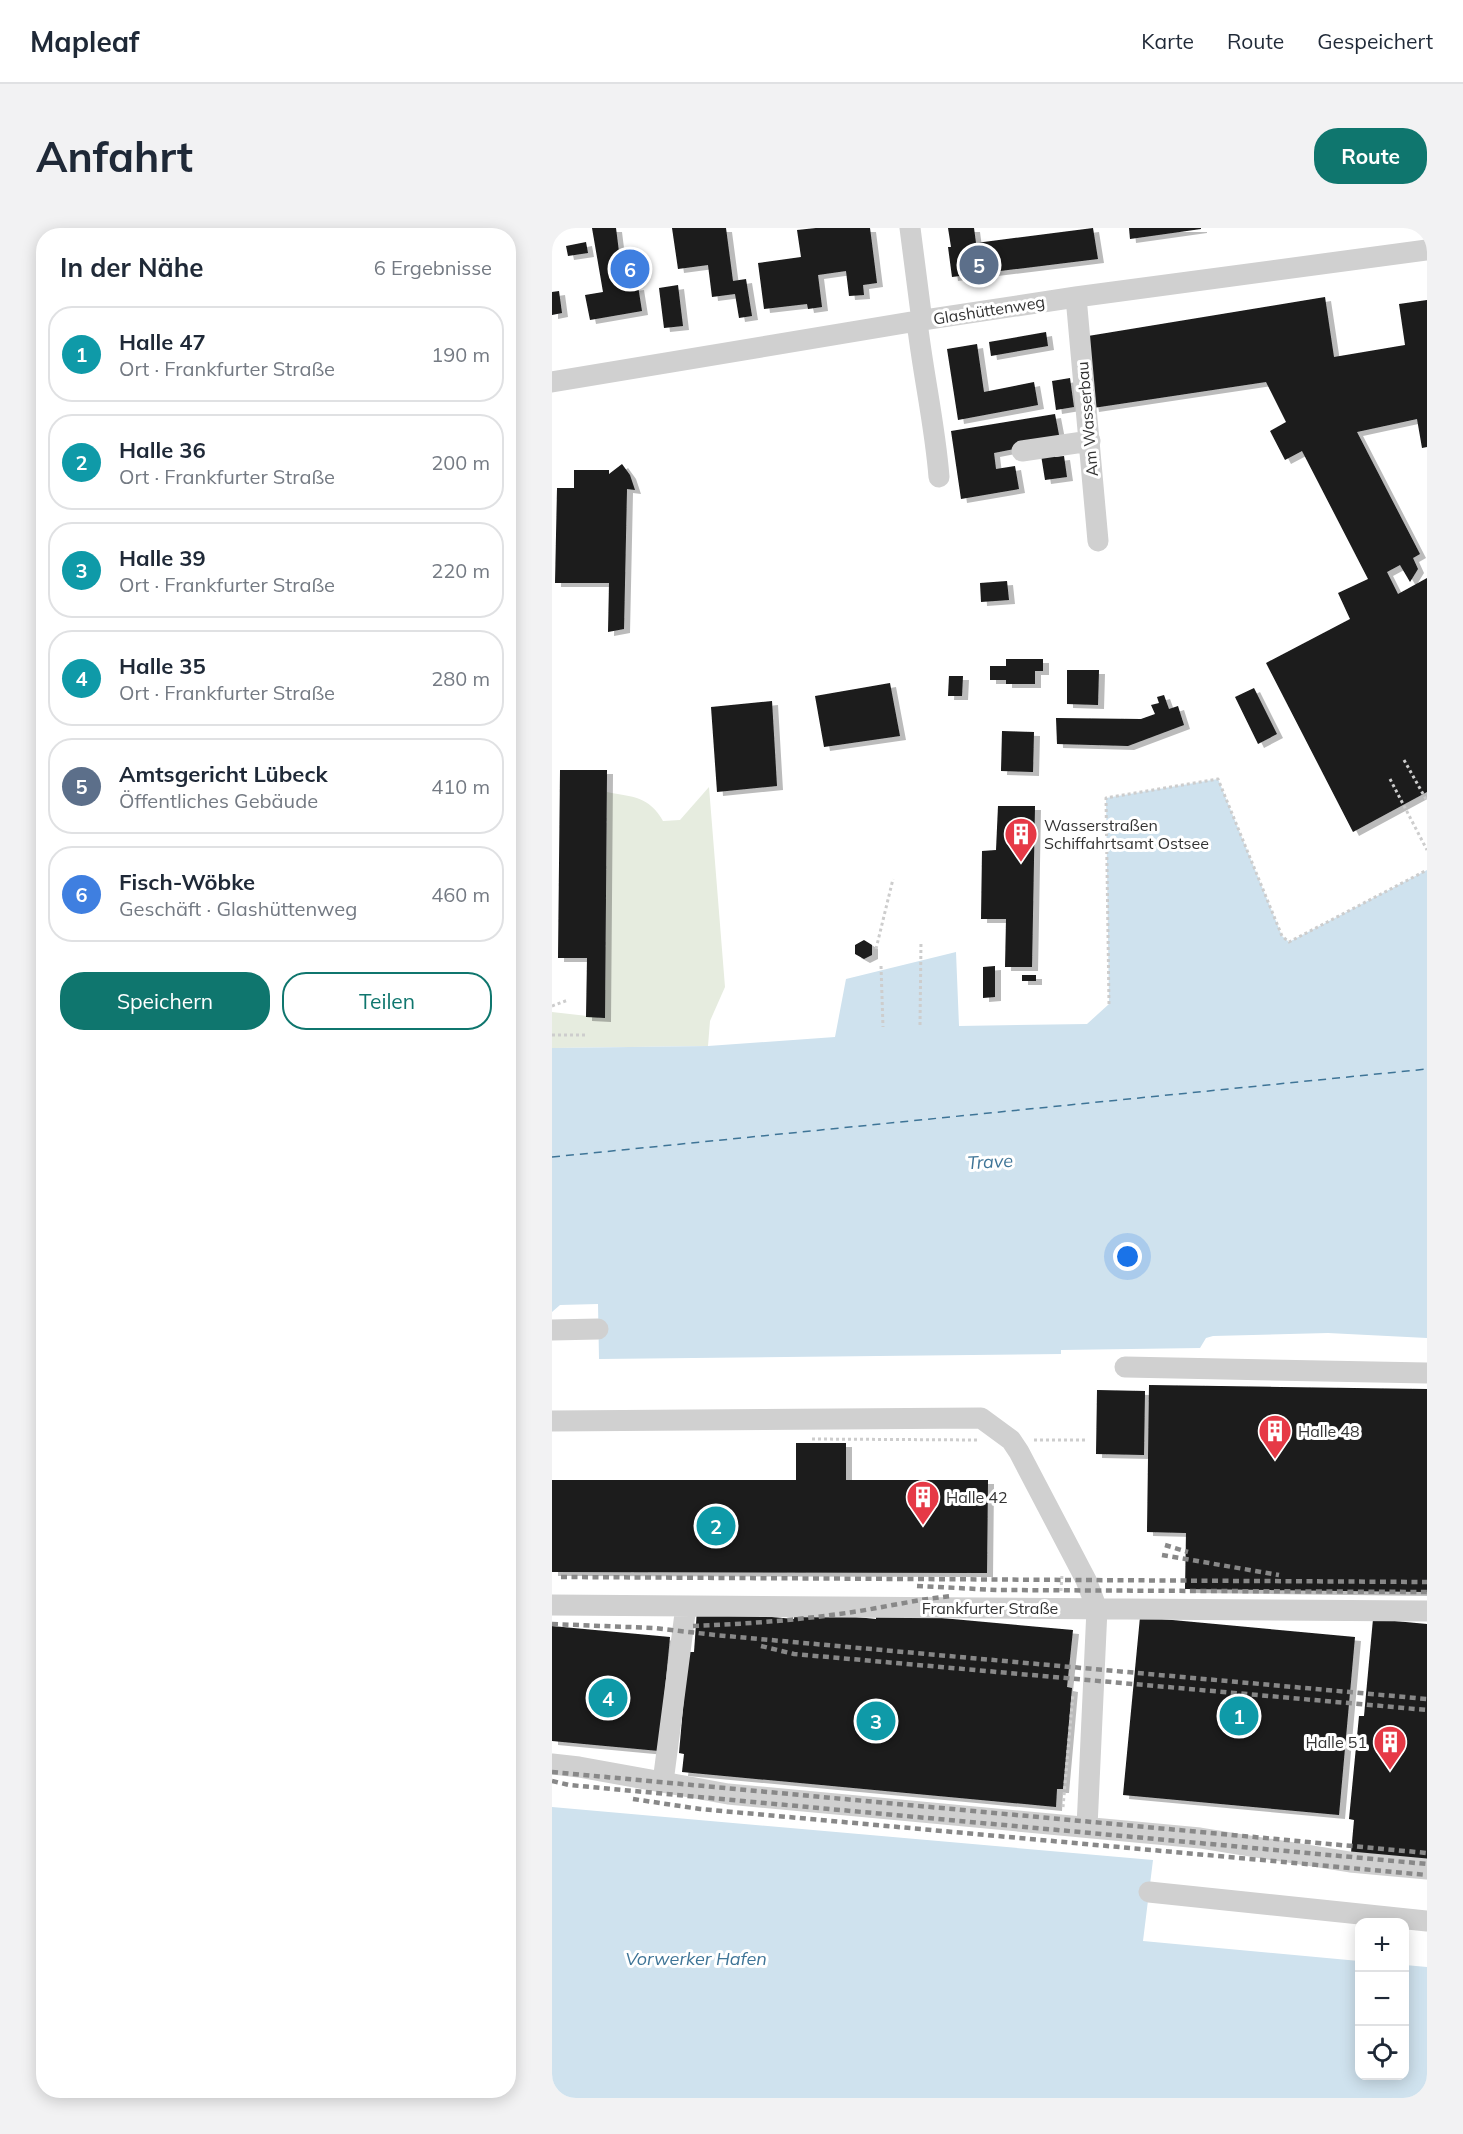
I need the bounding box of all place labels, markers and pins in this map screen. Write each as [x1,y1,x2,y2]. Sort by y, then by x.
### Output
pin: 5 [960,243,998,288]
pin: 6 [610,246,650,291]
place label: Wasserstraßen Schiffahrtsamt Ostsee [1044,815,1209,853]
building icon: Wasserstraßen Schiffahrtsamt Ostsee [1003,816,1039,863]
building icon: Halle 48 [1257,1413,1293,1460]
place label: Halle 48 [1298,1421,1360,1441]
building icon: Halle 42 [905,1479,941,1526]
place label: Halle 42 [946,1487,1008,1507]
pin: 2 [696,1504,736,1548]
pin: 4 [588,1676,628,1720]
pin: 1 [1220,1694,1258,1738]
pin: 3 [856,1698,896,1744]
building icon: Halle 51 [1372,1724,1408,1771]
place label: Halle 51 [1305,1732,1367,1752]

